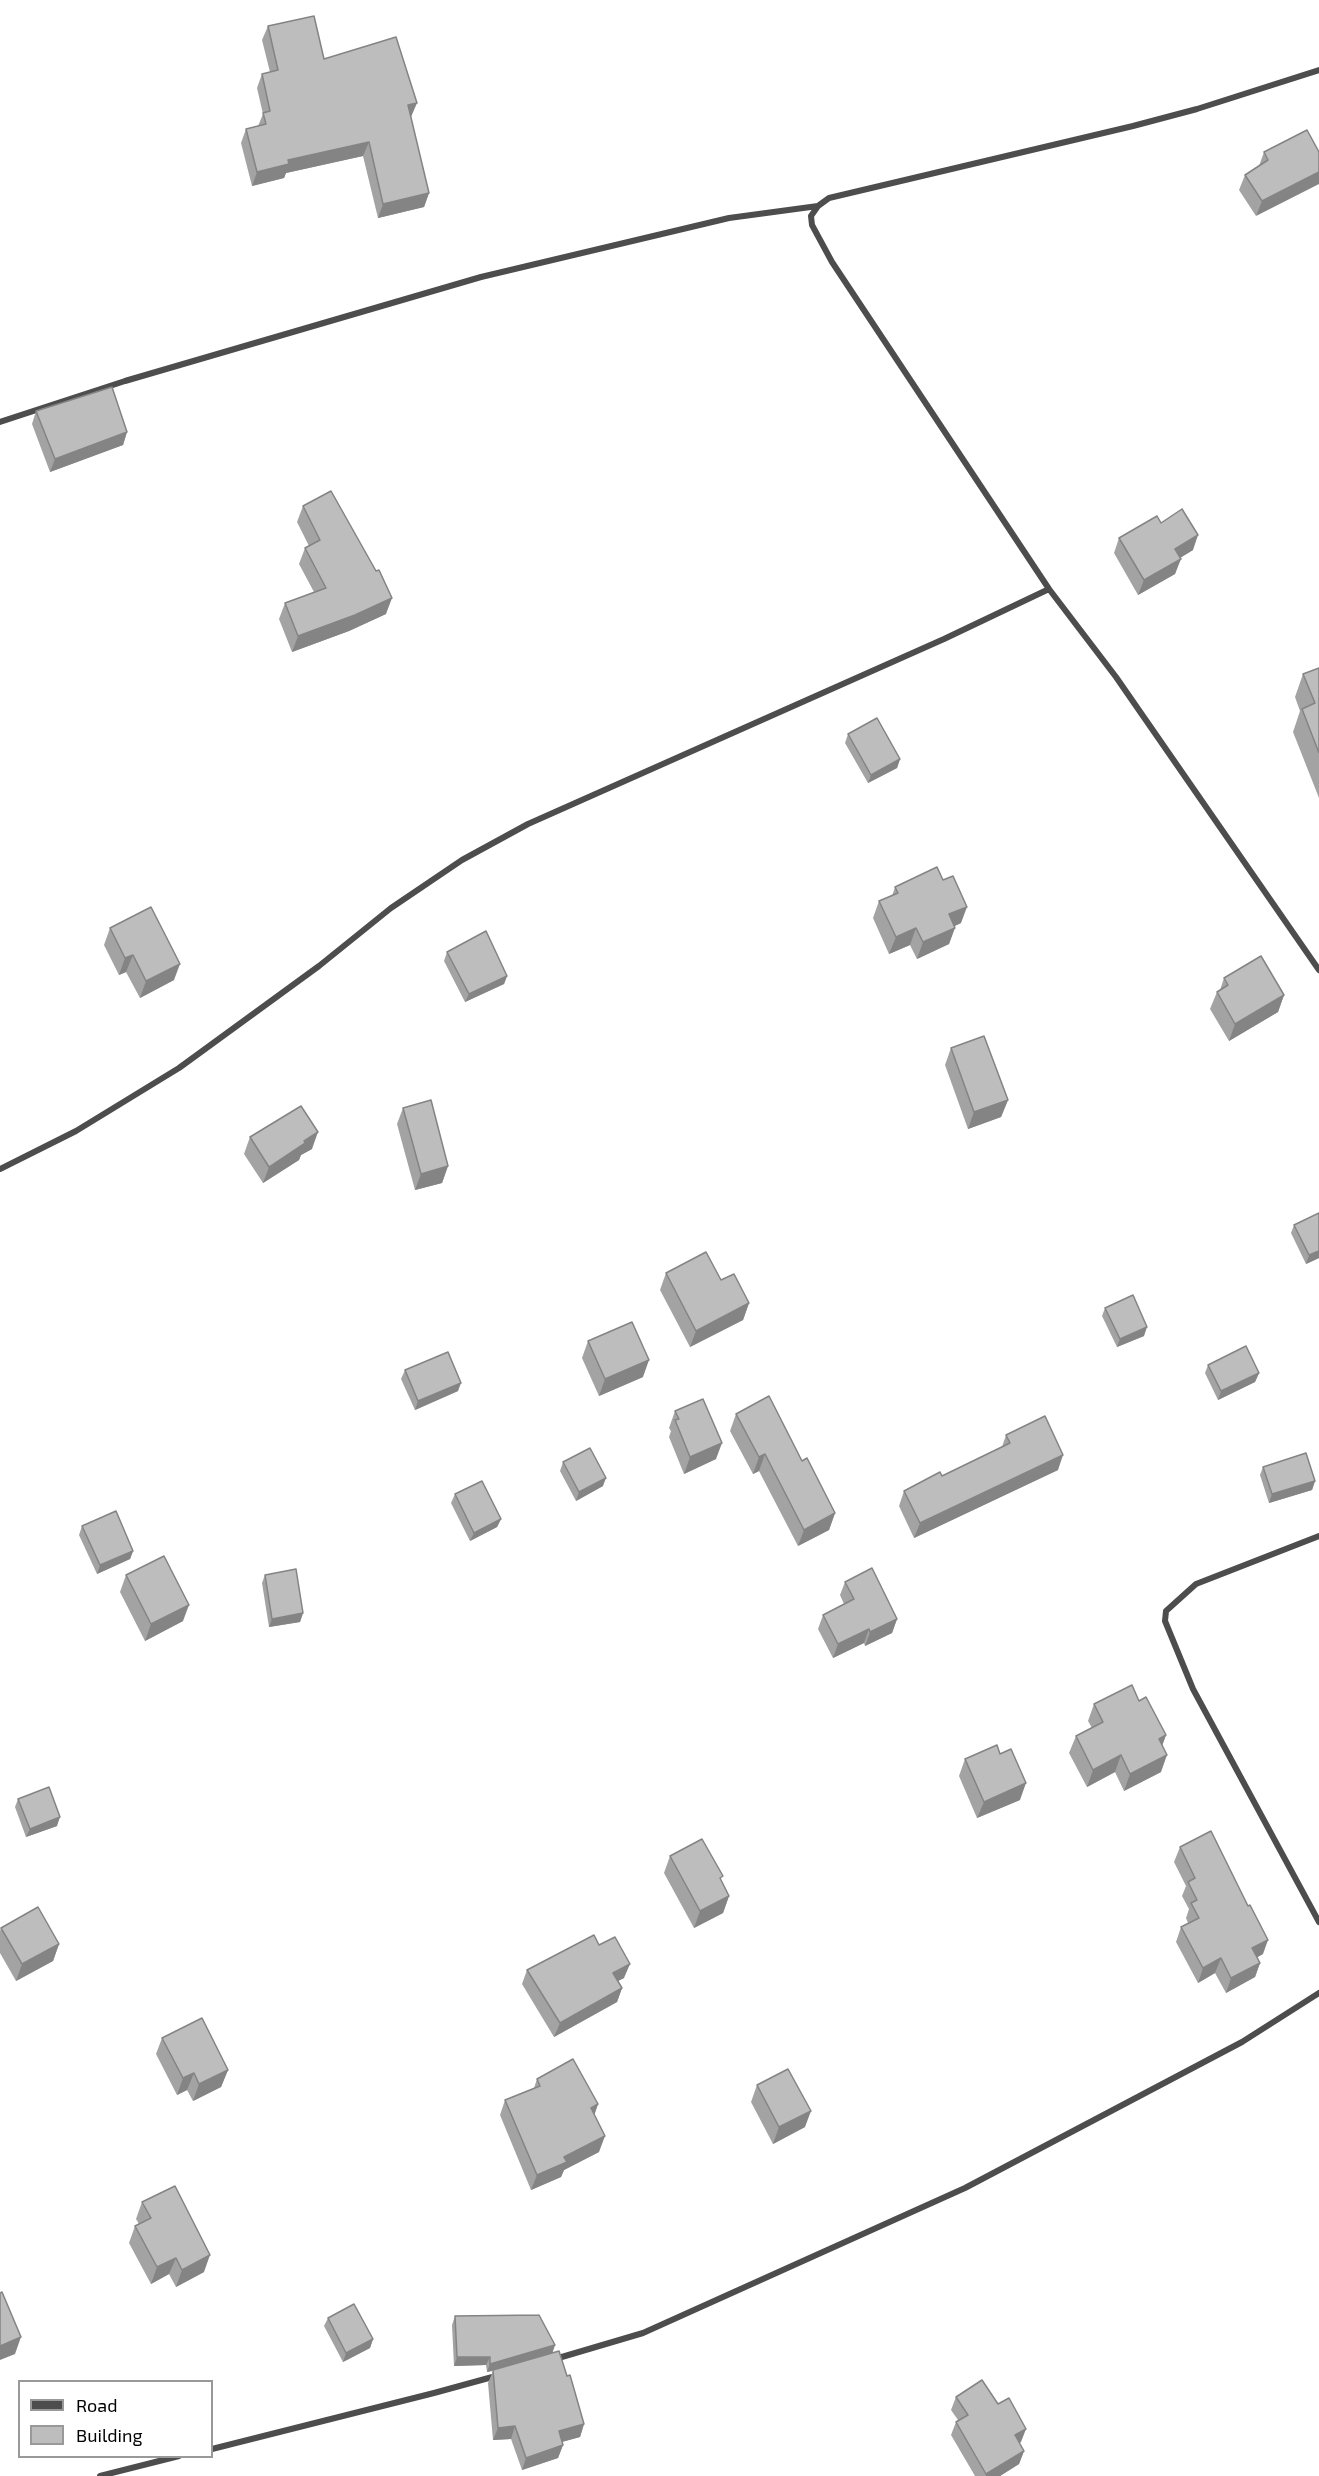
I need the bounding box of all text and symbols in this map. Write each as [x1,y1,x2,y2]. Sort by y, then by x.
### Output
legend [18,2380,213,2458]
text: Road [76,2394,117,2416]
text: Building [76,2424,143,2446]

